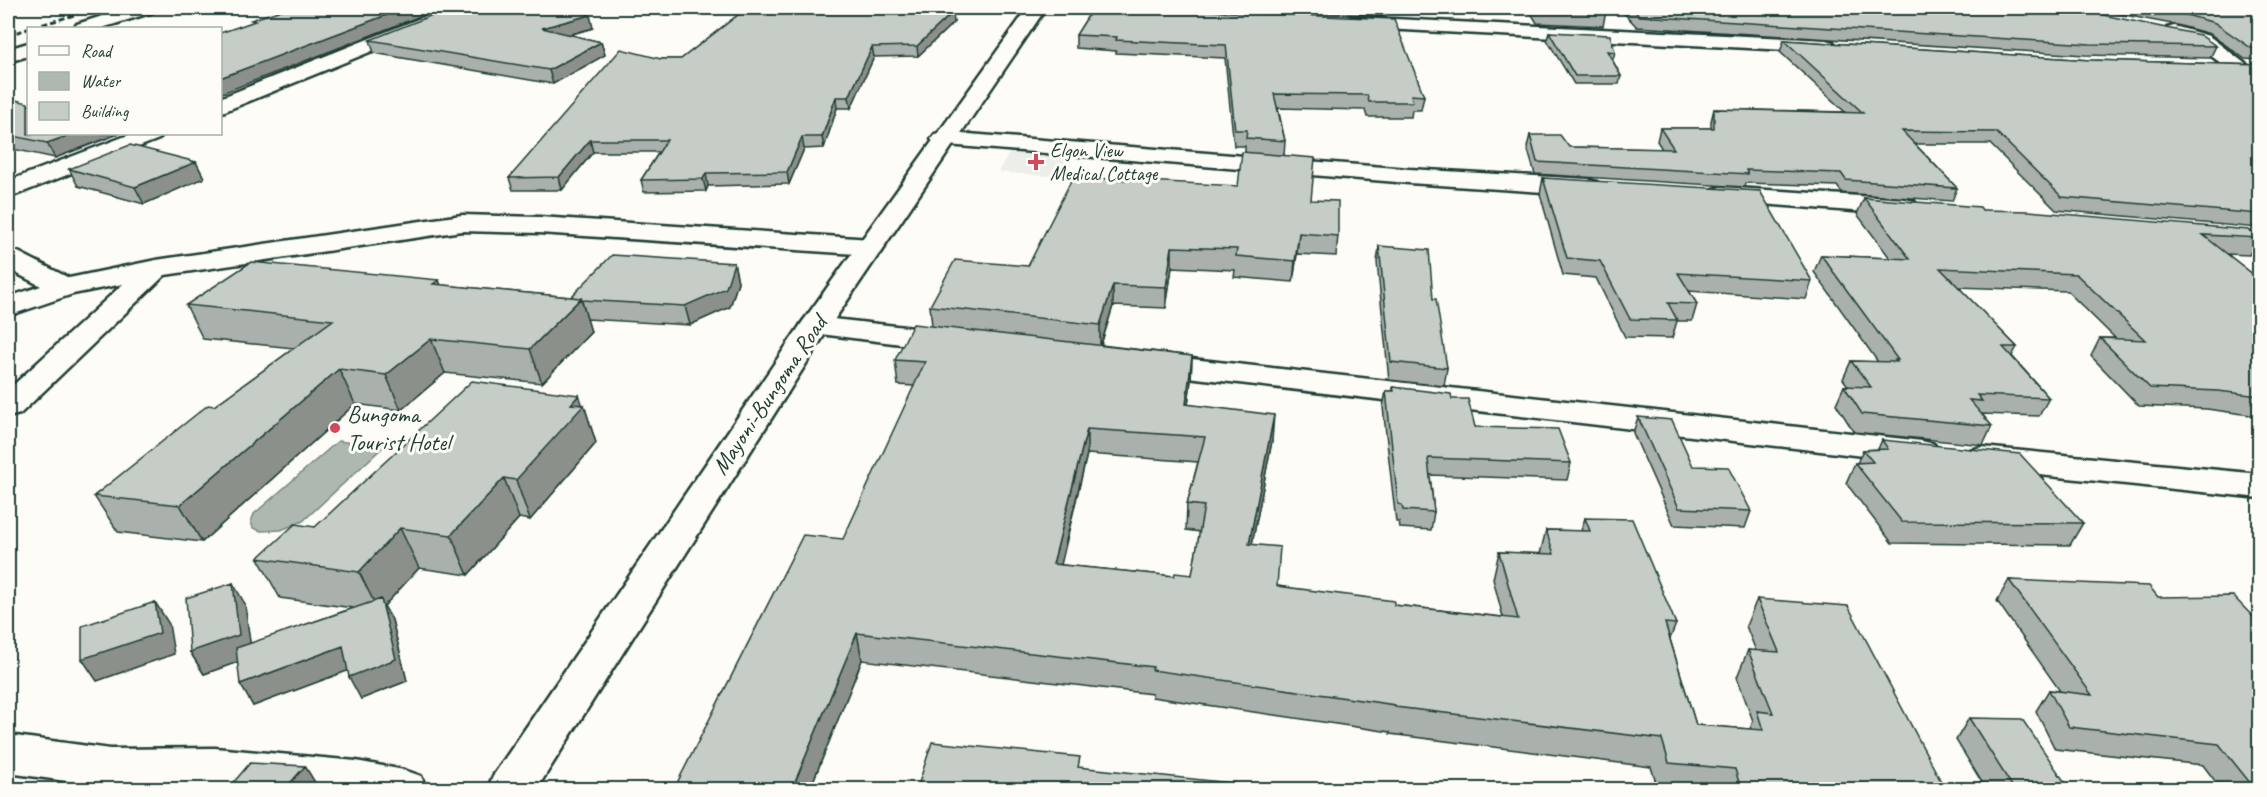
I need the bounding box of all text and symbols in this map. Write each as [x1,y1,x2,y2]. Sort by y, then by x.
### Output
legend [27,27,222,135]
text: Road [81,40,114,62]
text: Water [81,70,122,92]
text: Building [81,100,130,122]
place label: Elgon View Medical Cottage [1050,138,1159,186]
marker: Elgon View Medical Cottage [1027,153,1045,171]
street label: Mayoni-Bungoma Road [705,307,835,480]
place label: Bungoma Tourist Hotel [347,399,454,457]
marker: Bungoma Tourist Hotel [328,421,342,435]

